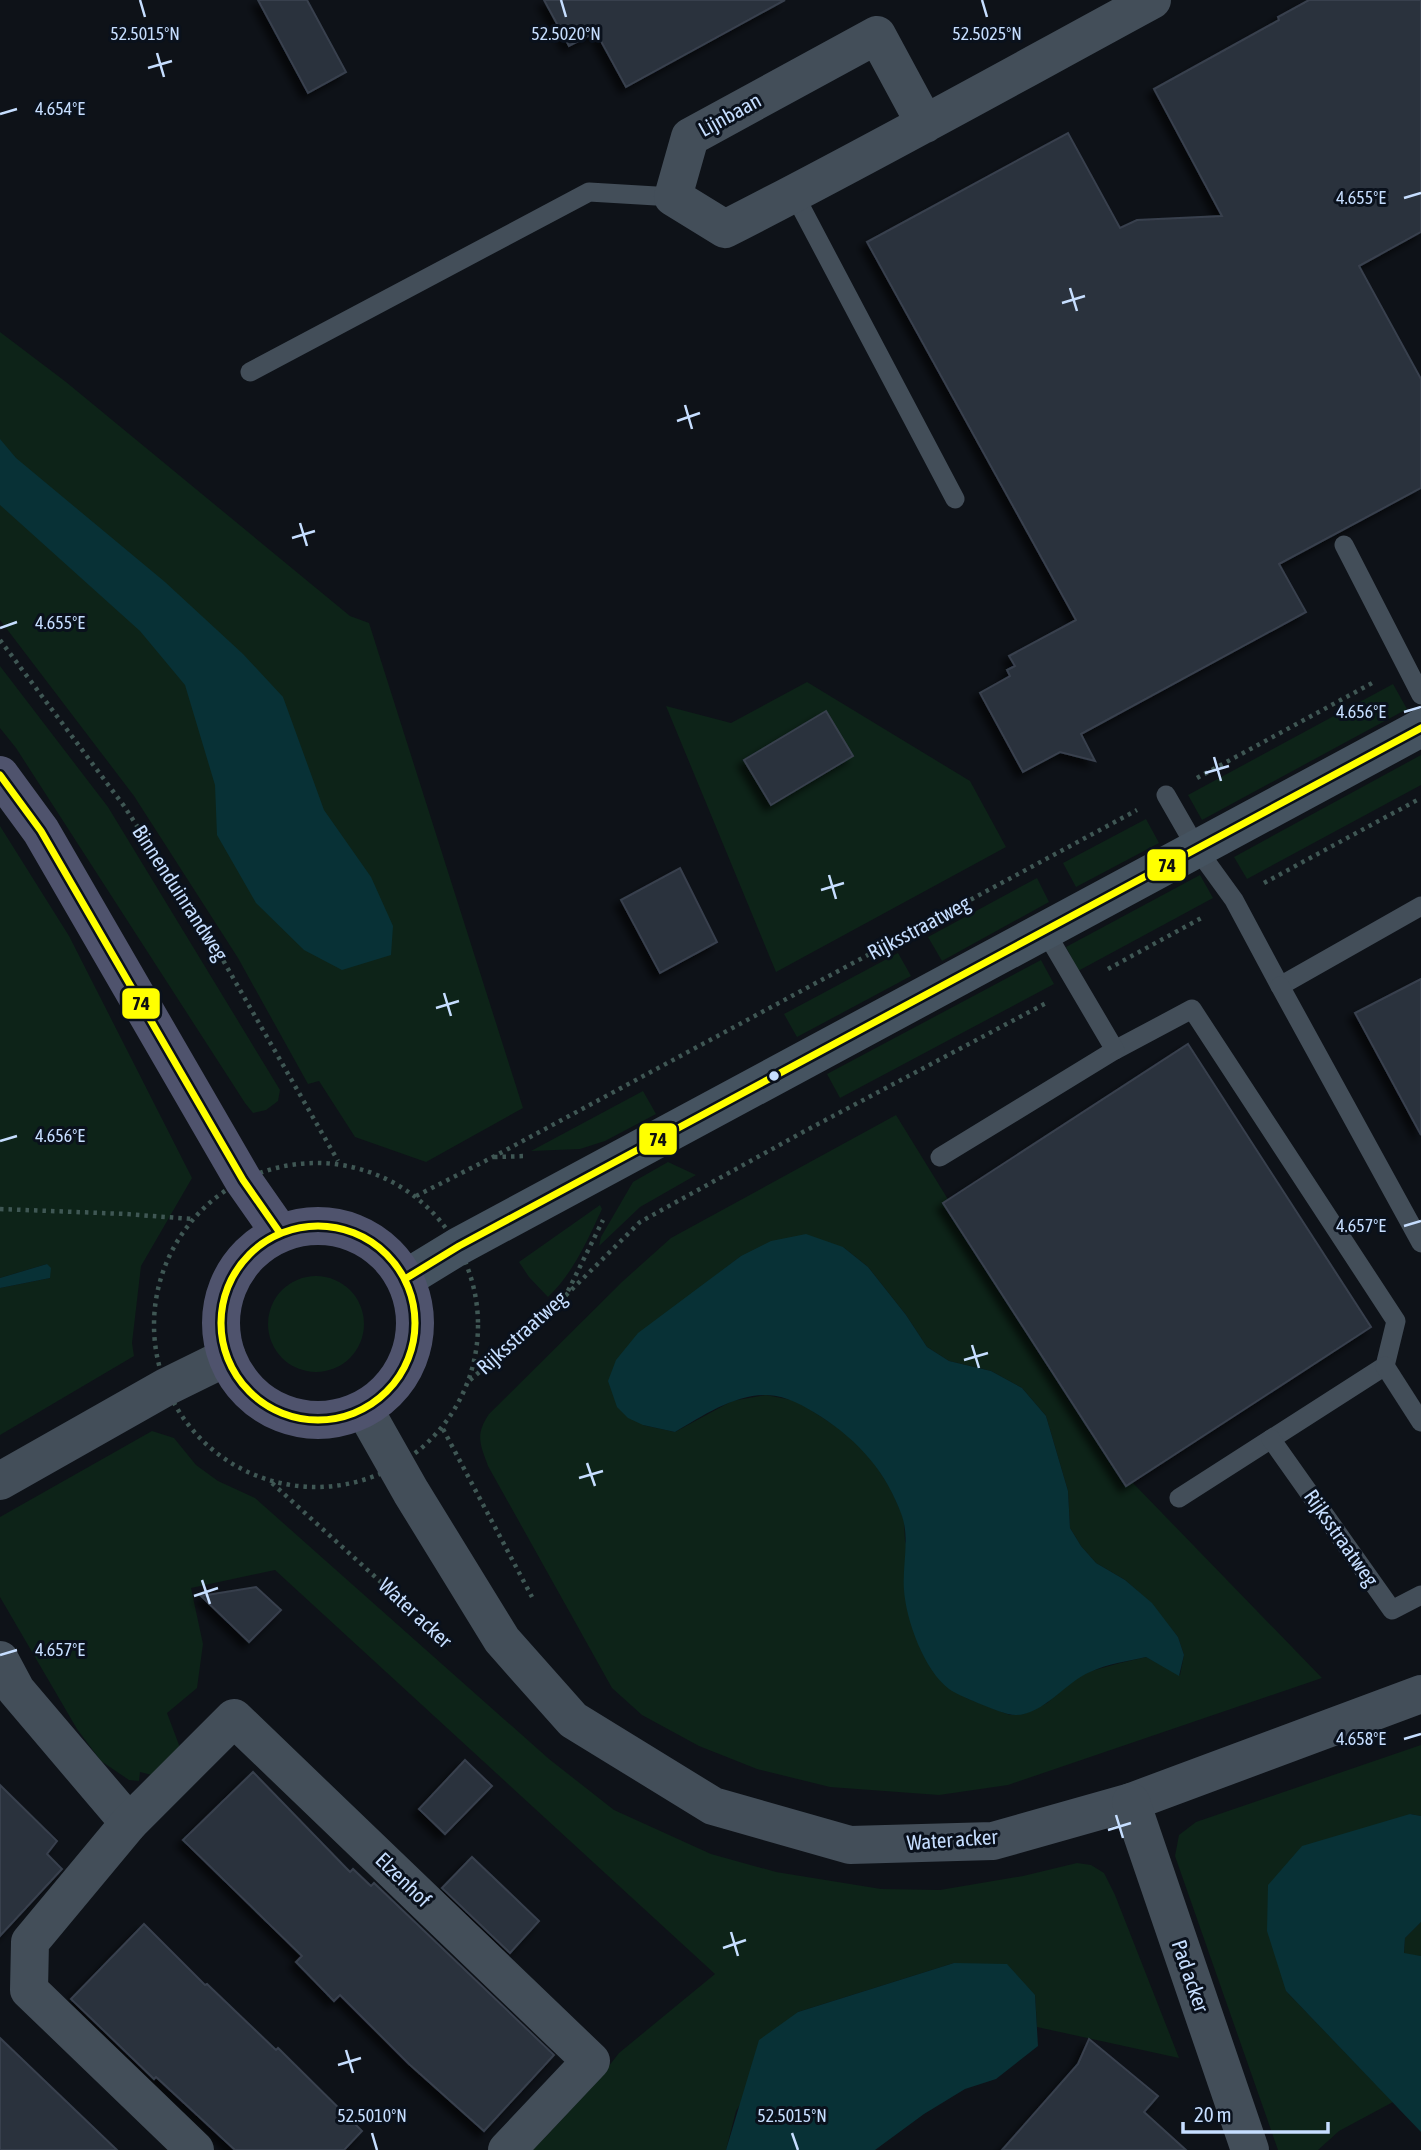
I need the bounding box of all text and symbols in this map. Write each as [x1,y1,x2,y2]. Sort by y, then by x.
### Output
text: 52.5015°N [110,23,180,44]
text: 52.5020°N [531,23,601,44]
text: 52.5025°N [952,23,1022,44]
street label: Lijnbaan [694,87,765,141]
text: 4.654°E [35,98,85,119]
text: 4.655°E [1336,187,1386,208]
text: 4.655°E [35,612,85,633]
text: 4.656°E [1336,701,1386,722]
street label: Binnenduinrandweg [128,820,234,965]
line badge: 74 [1146,848,1187,882]
text: 74 [1158,854,1176,876]
street label: Rijksstraatweg [863,890,974,964]
line badge: 74 [121,987,161,1020]
text: 74 [132,992,150,1014]
unlabelled marker [767,1069,781,1083]
line badge: 74 [638,1122,678,1156]
text: 4.656°E [35,1125,85,1146]
text: 74 [649,1128,667,1150]
text: 4.657°E [1336,1215,1386,1236]
street label: Rijksstraatweg [471,1286,571,1379]
street label: Rijksstraatweg [1300,1484,1384,1590]
street label: Water acker [374,1572,458,1653]
text: 4.657°E [35,1639,85,1660]
text: 4.658°E [1336,1728,1386,1749]
street label: Water acker [906,1824,999,1854]
street label: Elzenhof [371,1847,436,1911]
street label: Pad acker [1167,1937,1215,2016]
scale bar [1183,2090,1328,2134]
text: 20 m [1194,2102,1232,2126]
text: 52.5010°N [337,2105,407,2126]
text: 52.5015°N [757,2105,827,2126]

